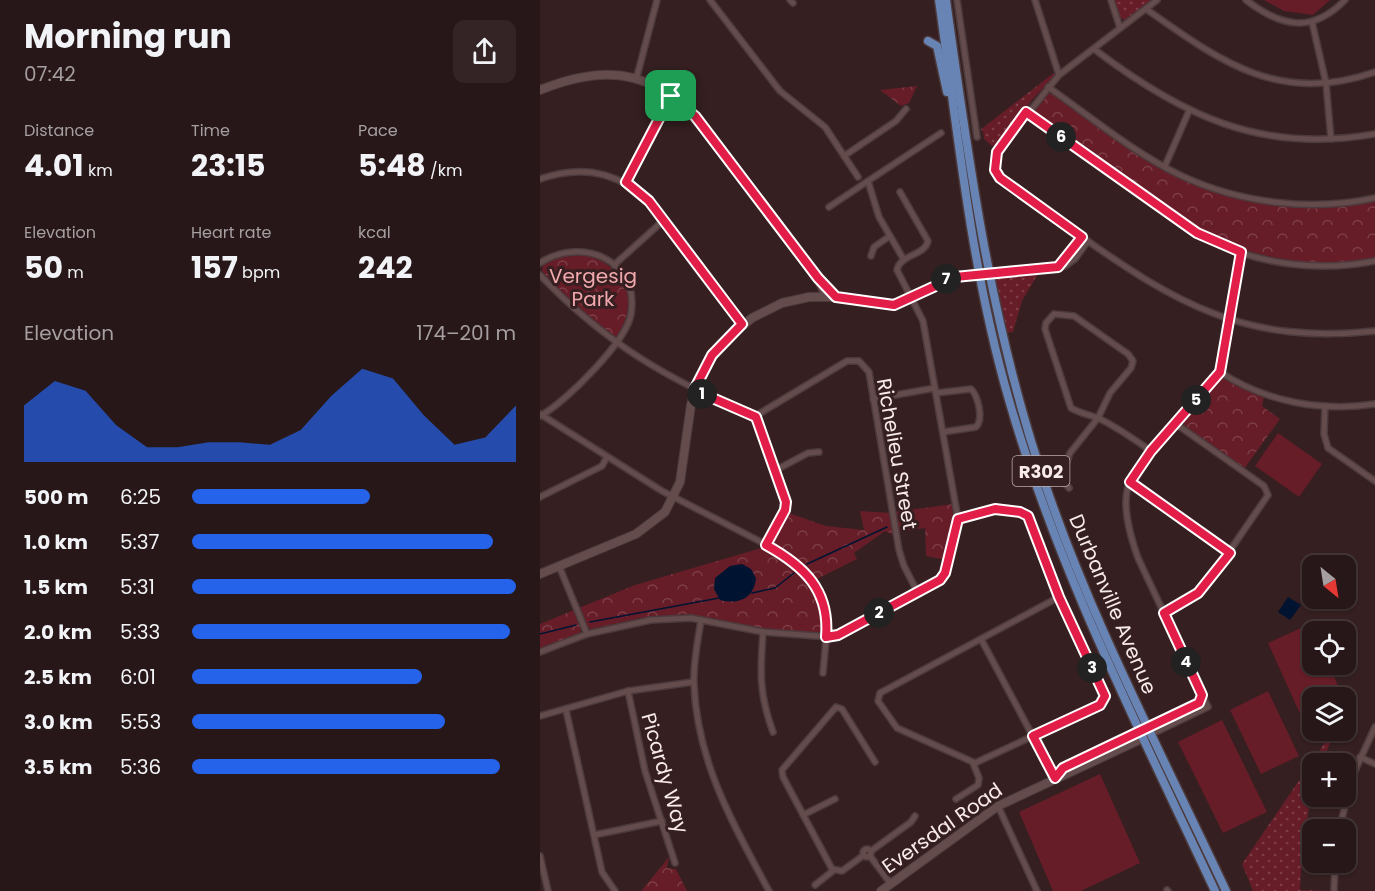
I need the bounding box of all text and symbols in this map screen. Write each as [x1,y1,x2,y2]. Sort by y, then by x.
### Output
text: Morning run [24,13,232,60]
button: share [453,20,516,83]
text: 07:42 [24,60,76,88]
pin [645,70,696,121]
icon: arrive [654,79,687,112]
text: Distance [24,119,94,142]
text: Time [191,119,230,142]
text: Pace [358,119,398,142]
pin: 6 [1046,122,1076,152]
text: 6 [1056,125,1066,148]
text: 4.01 [24,144,84,187]
text: 23:15 [191,144,266,187]
text: 5:48 [358,144,426,187]
text: km [84,159,113,182]
text: /km [426,159,462,182]
text: Elevation [24,221,96,244]
text: Heart rate [191,221,271,244]
text: kcal [358,221,391,244]
text: 50 [24,246,63,289]
text: 157 [191,246,238,289]
text: 242 [358,246,413,289]
text: m [63,261,84,284]
text: bpm [238,261,280,284]
park label: Vergesig Park [549,262,637,313]
pin: 7 [931,264,961,294]
text: 7 [942,267,950,290]
text: Elevation [24,319,114,347]
text: 174–201 m [416,319,516,347]
street label: Richelieu Street [870,376,924,532]
pin: 1 [687,379,717,409]
text: 1 [699,382,705,405]
pin: 5 [1181,385,1211,415]
text: 5 [1191,388,1201,411]
road number: R302 [1012,456,1070,486]
text: 500 m [24,483,89,511]
text: 6:25 [120,483,161,511]
street label: Durbanville Avenue [1062,510,1164,698]
text: 1.0 km [24,528,88,556]
text: 5:37 [120,528,160,556]
north arrow [1302,555,1356,609]
map controls [1302,555,1356,873]
text: 1.5 km [24,573,88,601]
text: 5:31 [120,573,155,601]
pin: 2 [864,598,894,628]
text: 2 [874,601,884,624]
text: 2.0 km [24,618,92,646]
text: 5:33 [120,618,160,646]
button: locate [1302,621,1356,675]
pin: 4 [1171,647,1201,677]
text: 4 [1181,650,1191,673]
pin: 3 [1077,653,1107,683]
text: 3 [1087,656,1097,679]
text: 2.5 km [24,663,92,691]
text: 6:01 [120,663,156,691]
button: layers [1302,687,1356,741]
text: 3.0 km [24,708,93,736]
text: 5:53 [120,708,161,736]
street label: Picardy Way [634,710,696,836]
text: 3.5 km [24,753,93,781]
text: 5:36 [120,753,161,781]
button: + [1302,753,1356,807]
street label: Eversdal Road [876,776,1008,880]
button: − [1302,819,1356,873]

